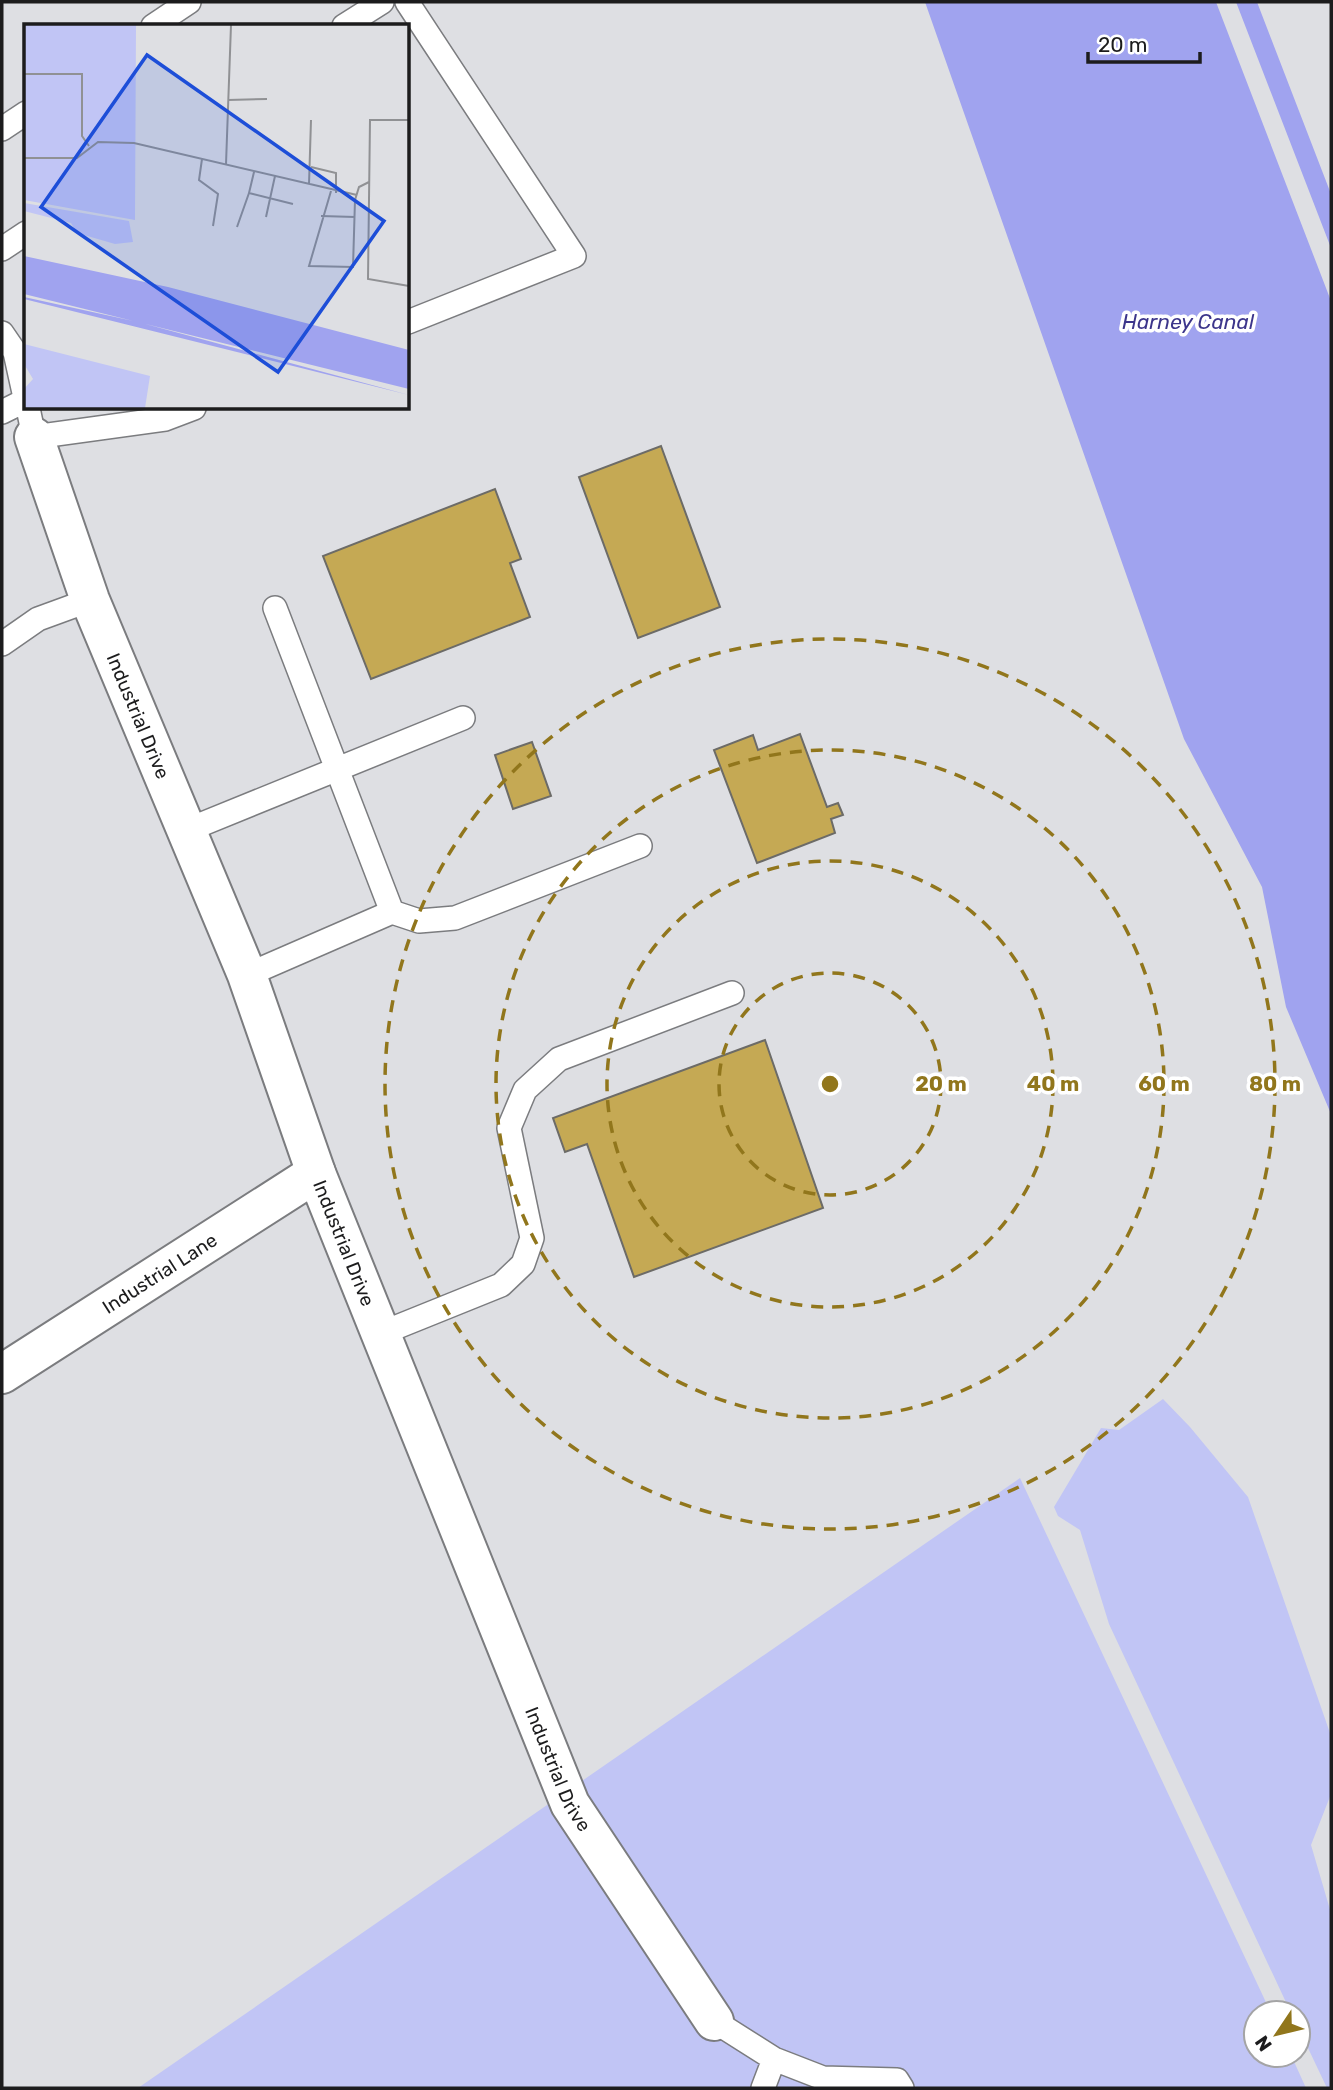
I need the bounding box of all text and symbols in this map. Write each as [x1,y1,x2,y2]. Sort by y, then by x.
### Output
scale bar [1088,21,1200,65]
inset map [24,24,410,410]
text: 20 m [1098,32,1147,57]
water label: Harney Canal [1122,309,1255,334]
street label: Industrial Drive [102,650,175,782]
text: 20 m [915,1071,967,1096]
text: 40 m [1027,1071,1079,1096]
text: 60 m [1138,1071,1190,1096]
text: 80 m [1249,1071,1301,1096]
centre of rings [818,1072,842,1096]
street label: Industrial Drive [308,1177,379,1310]
street label: Industrial Lane [98,1228,221,1319]
street label: Industrial Drive [520,1704,596,1836]
north arrow [1242,1999,1312,2069]
text: N [1250,2031,1277,2056]

